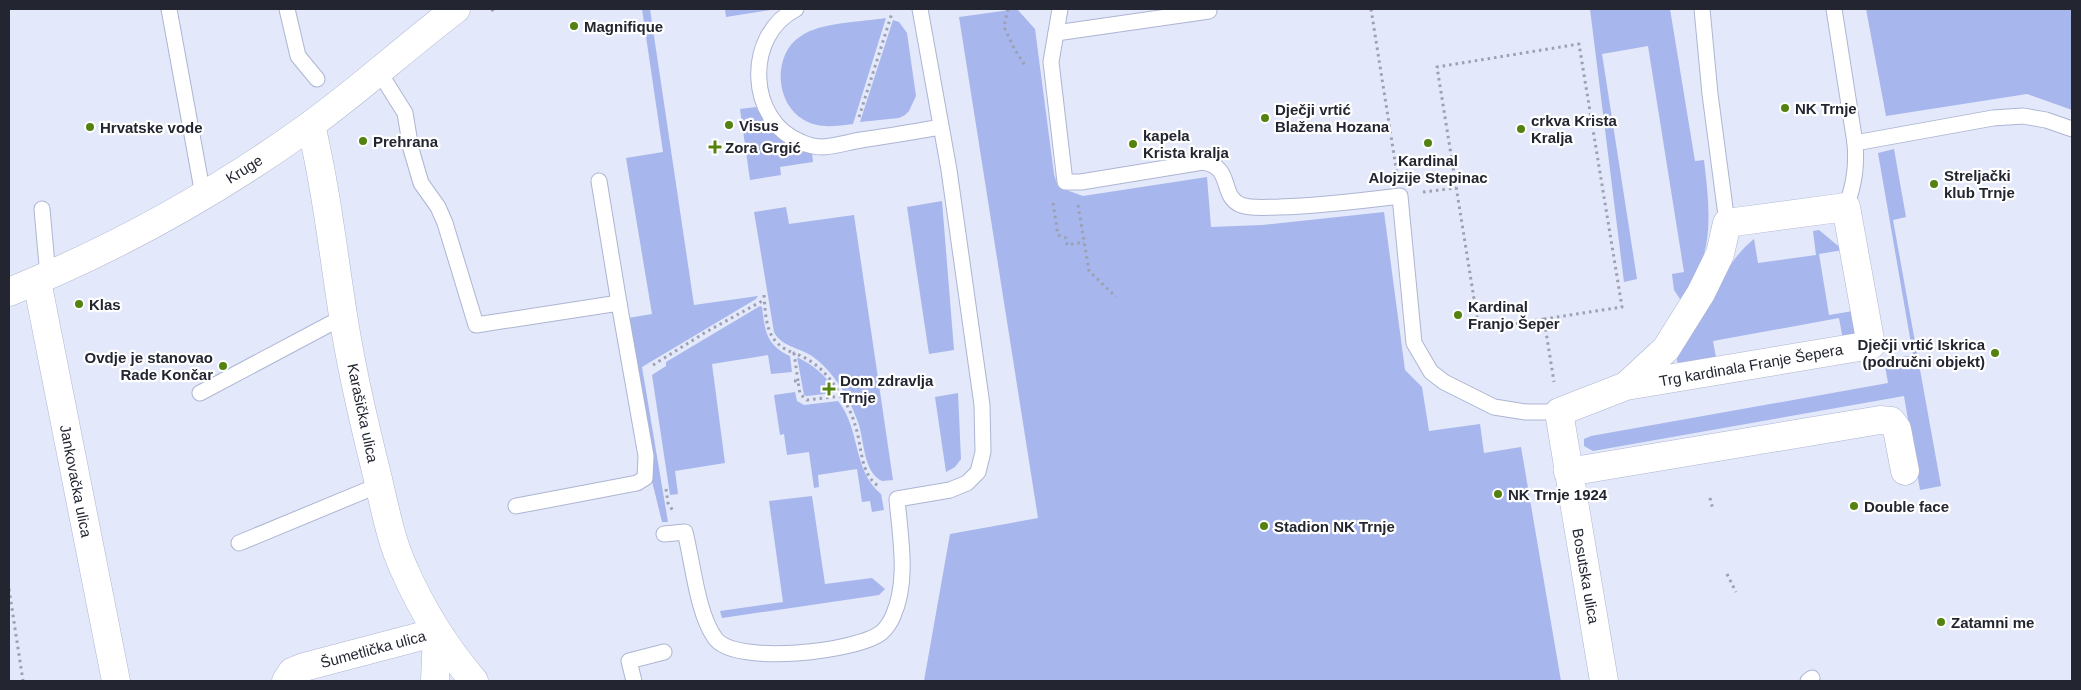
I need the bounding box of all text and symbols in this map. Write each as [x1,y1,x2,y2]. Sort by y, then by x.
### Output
place label: Magnifique [584,18,663,35]
marker: Magnifique [568,20,580,32]
place label: NK Trnje [1795,100,1857,117]
place label: Dječji vrtić Blažena Hozana [1275,101,1390,135]
marker: NK Trnje [1779,102,1791,114]
marker: Dječji vrtić Blažena Hozana [1259,112,1271,124]
place label: crkva Krista Kralja [1531,112,1618,146]
place label: Visus [739,117,779,134]
place label: Hrvatske vode [100,119,203,136]
marker: Visus [723,119,735,131]
marker: Hrvatske vode [84,121,96,133]
marker: crkva Krista Kralja [1515,123,1527,135]
place label: kapela Krista kralja [1143,127,1230,161]
place label: Prehrana [373,133,439,150]
marker: Prehrana [357,135,369,147]
marker: Kardinal Alojzije Stepinac [1422,137,1434,149]
marker: kapela Krista kralja [1127,138,1139,150]
place label: Zora Grgić [725,139,801,156]
marker: Zora Grgić [709,141,721,153]
street label: Kruge [223,151,265,187]
place label: Kardinal Alojzije Stepinac [1368,152,1488,186]
place label: Streljački klub Trnje [1944,167,2015,201]
marker: Streljački klub Trnje [1928,178,1940,190]
place label: Klas [89,296,121,313]
marker: Klas [73,298,85,310]
place label: Kardinal Franjo Šeper [1468,298,1560,332]
marker: Kardinal Franjo Šeper [1452,309,1464,321]
place label: Dječji vrtić Iskrica (područni objekt) [1857,336,1986,370]
street label: Trg kardinala Franje Šepera [1658,340,1845,390]
marker: Dječji vrtić Iskrica (područni objekt) [1989,347,2001,359]
place label: Ovdje je stanovao Rade Končar [85,349,213,383]
marker: Ovdje je stanovao Rade Končar [217,360,229,372]
street label: Karašička ulica [344,362,382,465]
place label: Dom zdravlja Trnje [840,372,934,406]
marker: Dom zdravlja Trnje [822,382,836,396]
street label: Jankovačka ulica [57,423,95,539]
place label: NK Trnje 1924 [1508,486,1608,503]
marker: NK Trnje 1924 [1492,488,1504,500]
place label: Double face [1864,498,1949,515]
marker: Double face [1848,500,1860,512]
place label: Stadion NK Trnje [1274,518,1395,535]
marker: Stadion NK Trnje [1258,520,1270,532]
street label: Bosutska ulica [1569,527,1603,626]
place label: Zatamni me [1951,614,2034,631]
marker: Zatamni me [1935,616,1947,628]
street label: Šumetlička ulica [318,627,428,671]

